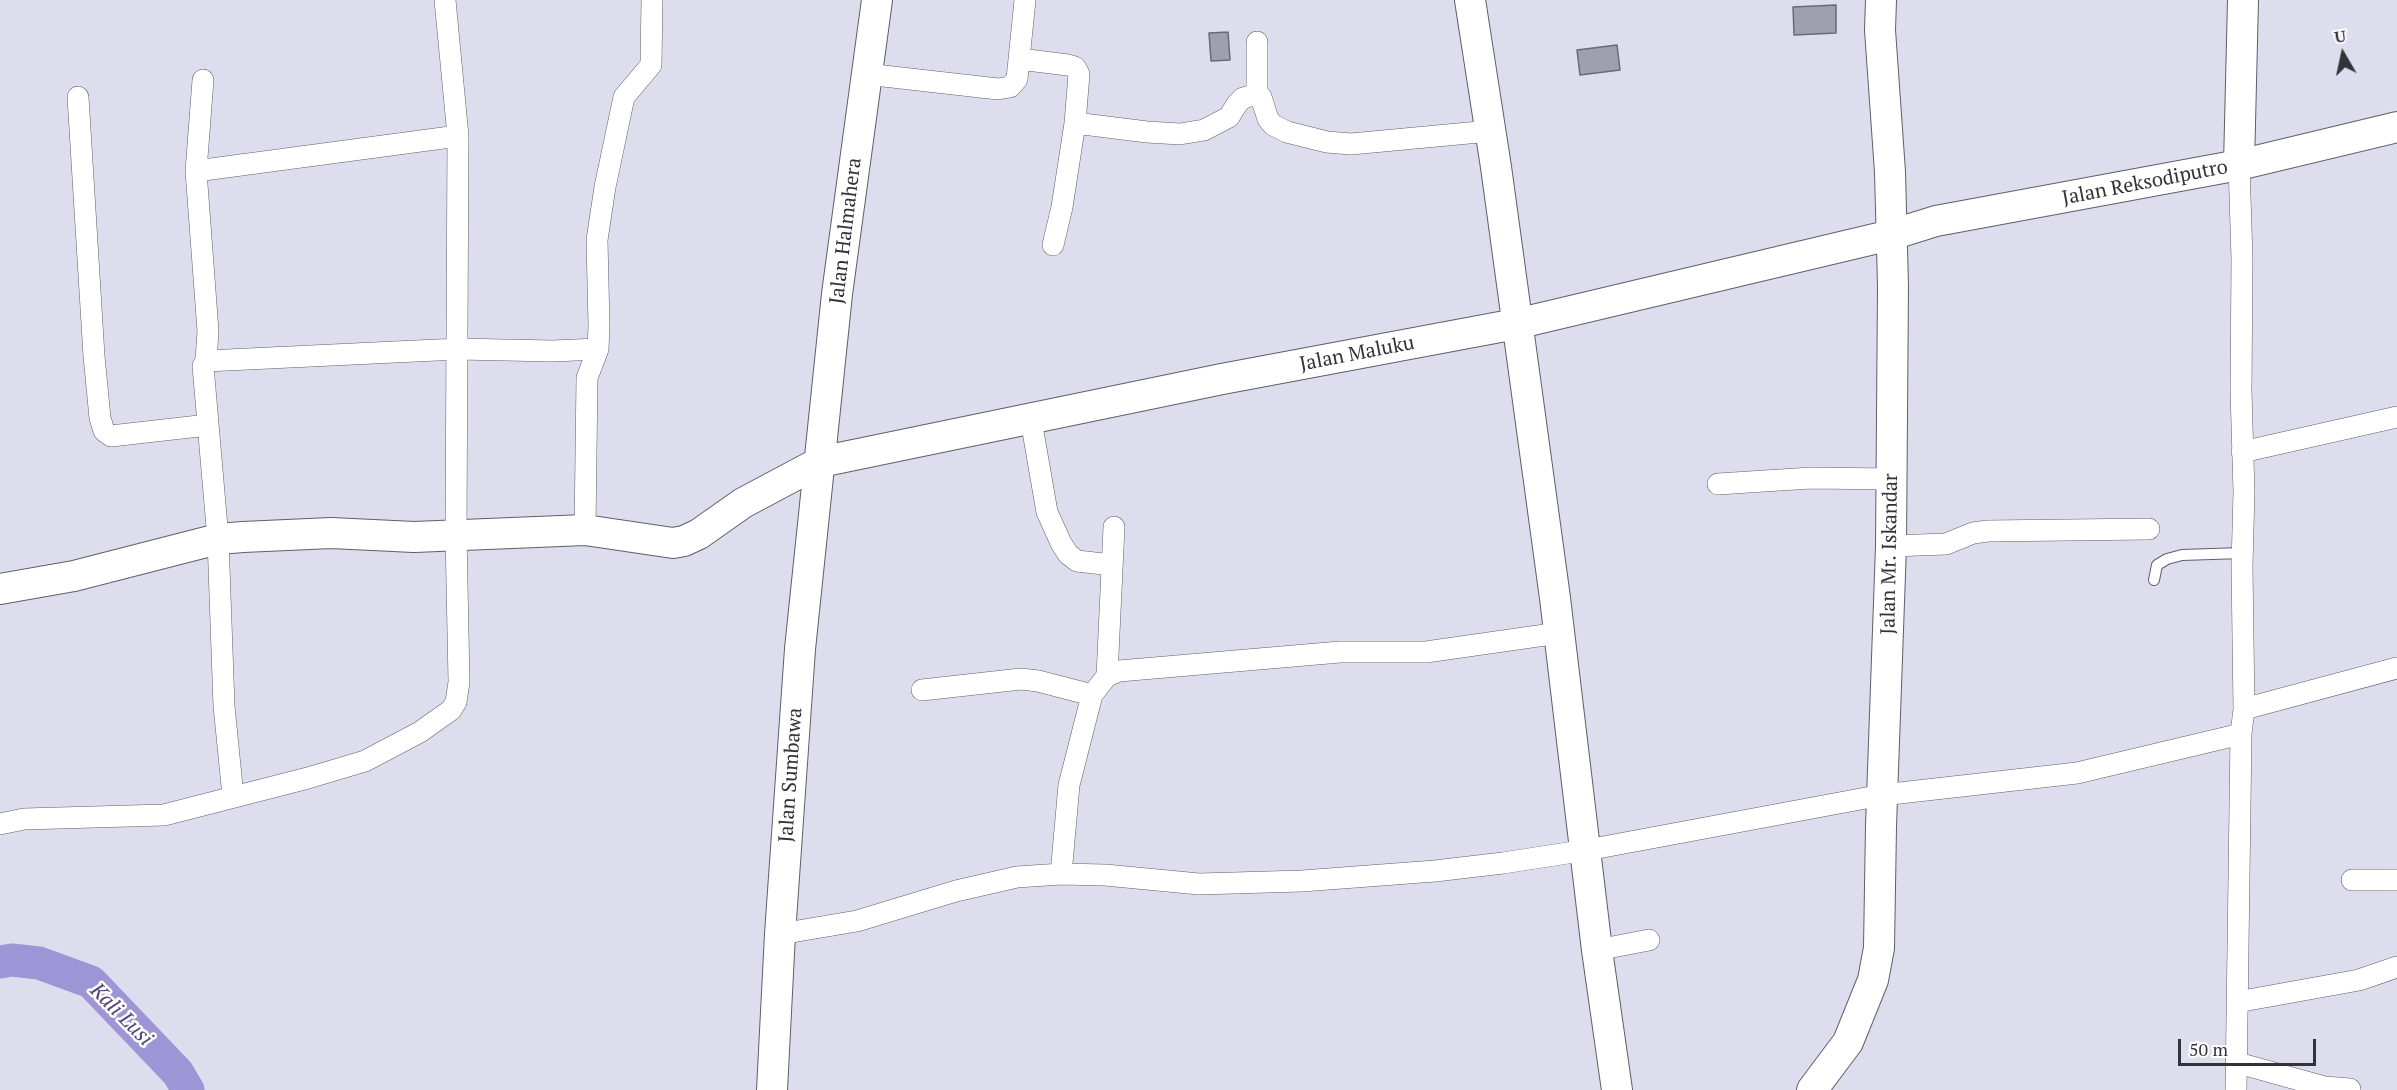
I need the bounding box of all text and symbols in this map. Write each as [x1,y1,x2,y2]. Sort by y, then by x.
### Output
north arrow [2313,24,2373,84]
text: U [2333,24,2348,48]
street label: Jalan Reksodiputro [2060,155,2230,211]
street label: Jalan Halmahera [825,156,867,306]
street label: Jalan Maluku [1298,331,1416,377]
street label: Jalan Mr. Iskandar [1877,473,1903,635]
street label: Jalan Sumbawa [774,707,808,843]
water label: Kali Lusi [84,978,158,1052]
scale bar [2181,1027,2319,1065]
text: 50 m [2189,1037,2228,1061]

